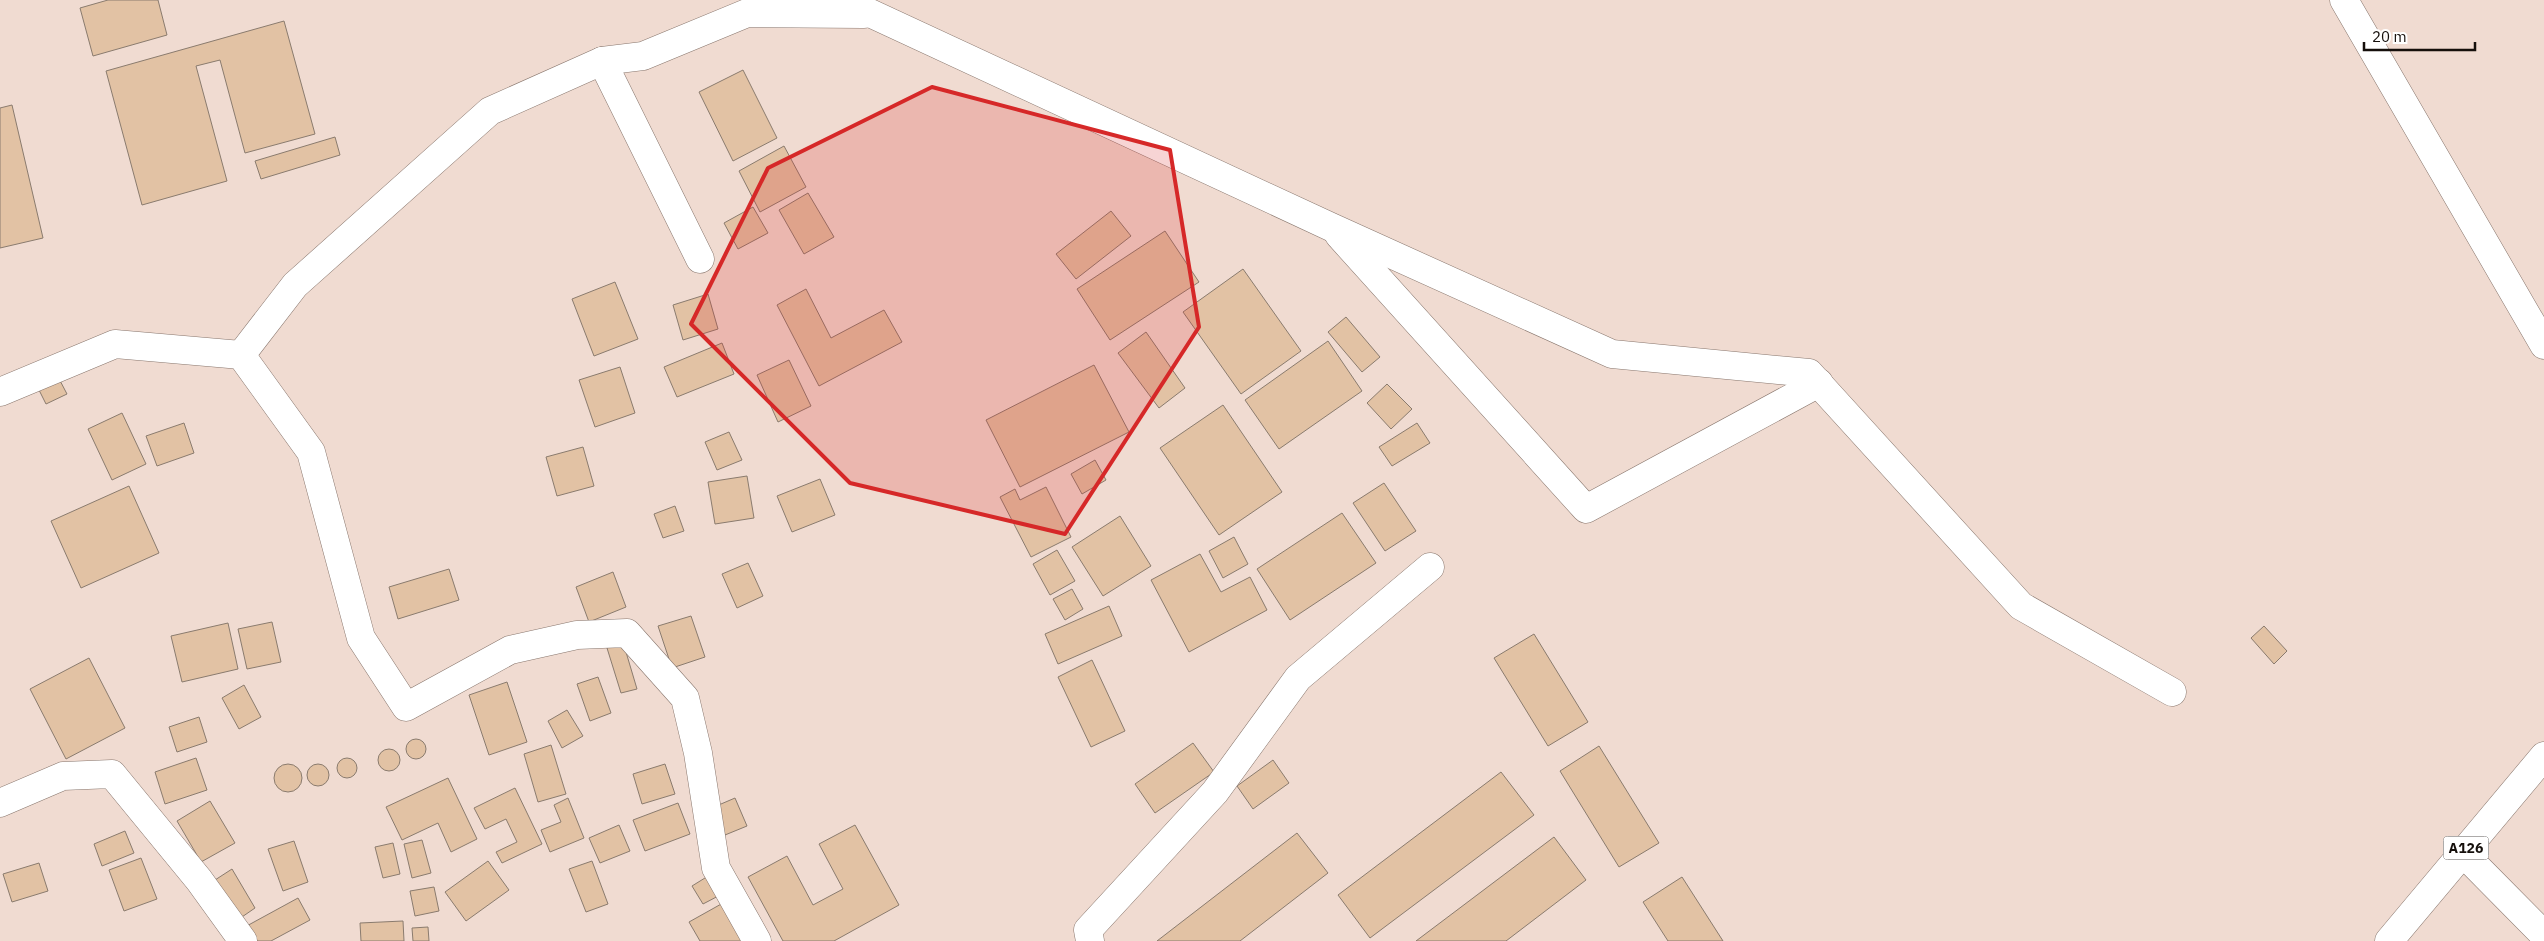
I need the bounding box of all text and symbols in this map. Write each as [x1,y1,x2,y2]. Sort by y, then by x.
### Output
scale bar [2364,20,2475,52]
text: 20 m [2372,27,2407,46]
road number: A126 [2444,836,2488,860]

